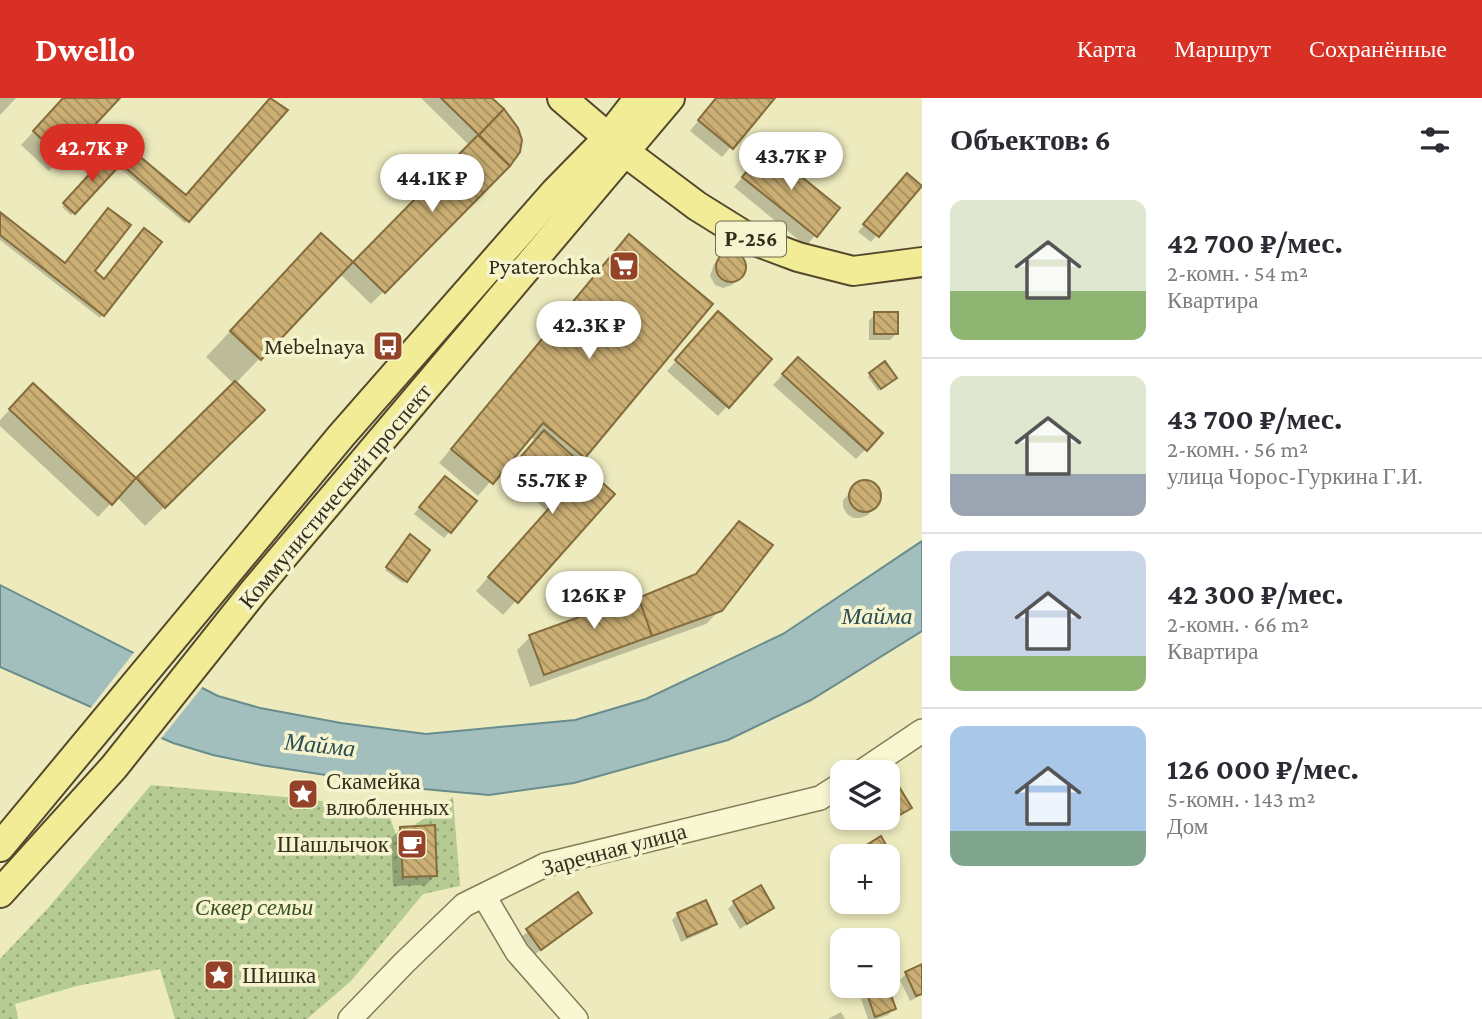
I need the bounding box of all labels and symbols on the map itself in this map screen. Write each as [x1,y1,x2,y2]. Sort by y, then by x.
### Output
pin: 42.7K ₽ [27,125,157,184]
pin: 43.7K ₽ [726,132,856,192]
pin: 44.1K ₽ [367,155,497,214]
road number: Р-256 [716,222,786,256]
supermarket icon: Pyaterochka [607,249,641,283]
place label: Pyaterochka [488,253,601,279]
pin: 42.3K ₽ [524,302,654,361]
bus stop icon: Mebelnaya [371,329,405,363]
place label: Mebelnaya [264,333,365,359]
street label: Коммунистический проспект [233,378,437,614]
pin: 55.7K ₽ [487,456,617,516]
pin: 126K ₽ [537,572,651,631]
water label: Майма [841,602,912,629]
water label: Майма [282,727,357,762]
place label: Скамейка влюбленных [326,768,450,820]
place icon: Скамейка влюбленных [286,777,320,811]
street label: Заречная улица [539,817,689,881]
cafe icon: Шашлычок [395,827,429,861]
place label: Шашлычок [277,831,390,857]
park label: Сквер семьи [195,894,313,920]
place icon: Шишка [202,958,236,992]
place label: Шишка [242,962,316,988]

